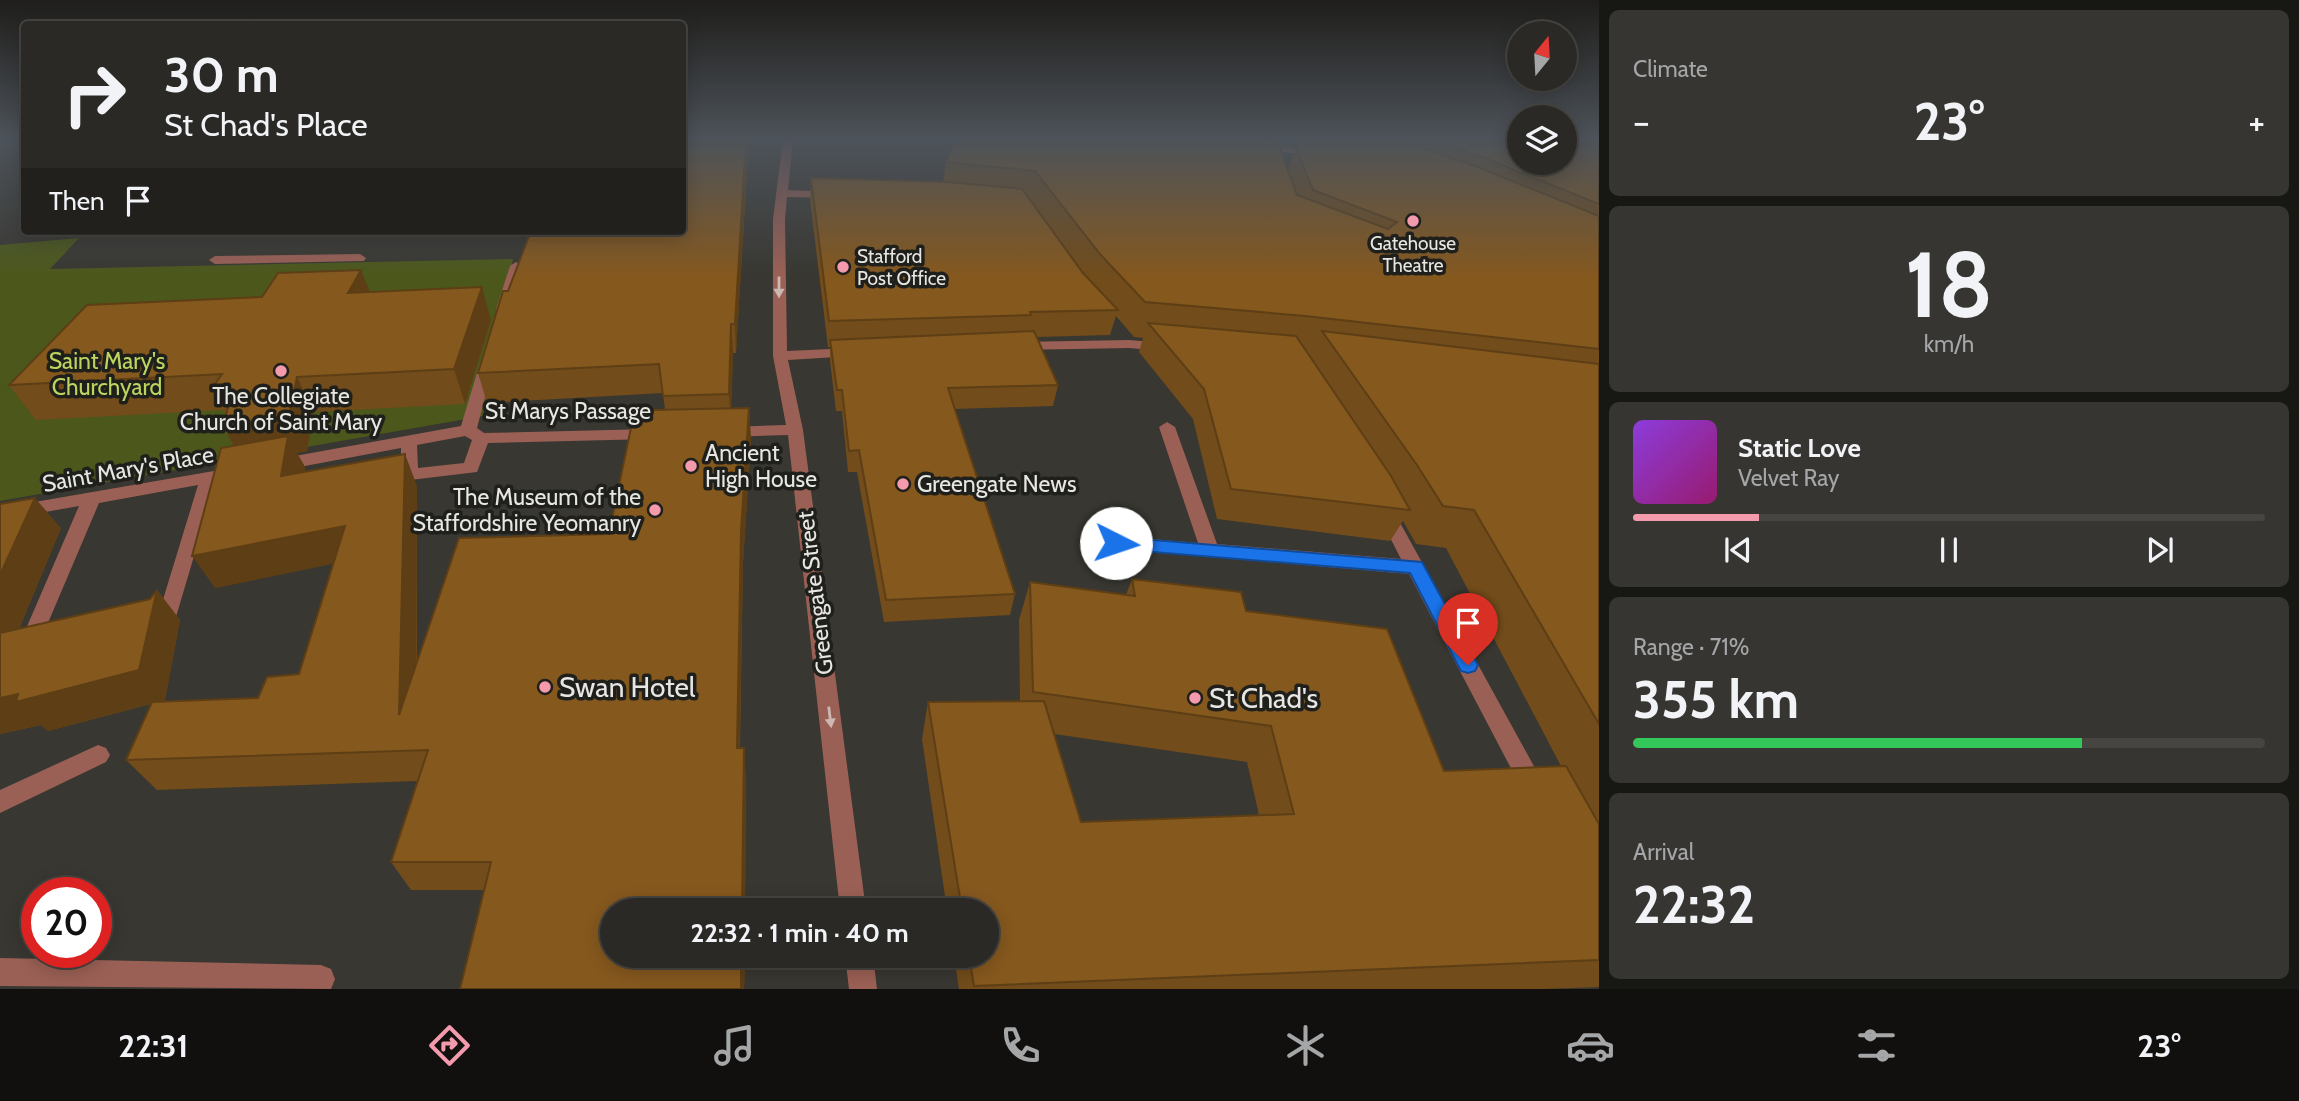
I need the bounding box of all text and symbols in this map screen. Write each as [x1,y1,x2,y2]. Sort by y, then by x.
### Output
north arrow [1507,21,1577,91]
map controls [1507,21,1577,175]
text: 30 m [164,45,279,104]
icon: right [49,49,140,140]
text: Climate [1633,55,1708,83]
text: 23° [1914,90,1984,153]
text: − [1633,98,1650,145]
text: + [2248,98,2265,145]
text: St Chad's Place [164,105,368,144]
button: layers [1507,105,1577,175]
icon: arrive [119,182,157,220]
text: Then [49,185,105,217]
marker: Gatehouse Theatre [1405,213,1421,229]
text: 18 [1905,229,1993,340]
place label: Gatehouse Theatre [1370,232,1456,277]
place label: Stafford Post Office [857,245,946,290]
marker: Stafford Post Office [835,259,851,275]
one-way arrow [773,277,785,299]
text: km/h [1924,330,1974,358]
park label: Saint Mary's Churchyard [49,347,165,401]
marker: The Collegiate Church of Saint Mary [273,363,289,379]
place label: The Collegiate Church of Saint Mary [180,382,383,436]
street label: St Marys Passage [485,397,651,425]
text: Static Love [1738,432,1861,464]
place label: Ancient High House [705,439,817,493]
street label: Saint Mary's Place [40,440,216,498]
marker: Ancient High House [683,458,699,474]
text: Velvet Ray [1738,464,1839,492]
place label: Greengate News [917,470,1076,498]
marker: Greengate News [895,476,911,492]
place label: The Museum of the Staffordshire Yeomanry [413,483,641,537]
marker: The Museum of the Staffordshire Yeomanry [647,502,663,518]
position arrow [1079,506,1153,580]
street label: Greengate Street [791,509,839,676]
icon: previous [1719,531,1757,569]
icon: pause [1930,531,1968,569]
icon: next [2141,531,2179,569]
pin [1438,593,1498,665]
icon: arrive [1449,604,1487,642]
text: Range · 71% [1633,633,1749,661]
text: 355 km [1633,668,1799,731]
place label: Swan Hotel [559,670,696,704]
marker: Swan Hotel [537,679,553,695]
place label: St Chad's [1209,681,1318,715]
marker: St Chad's [1187,690,1203,706]
one-way arrow [824,706,835,728]
text: Arrival [1633,838,1694,866]
text: 22:32 [1633,873,1755,936]
speed limit sign: 20 [21,877,112,968]
text: 22:32 · 1 min · 40 m [690,917,909,949]
icon: directions [425,1021,474,1070]
icon: music [710,1021,759,1070]
icon: phone [996,1021,1045,1070]
icon: climate [1281,1021,1330,1070]
icon: car [1566,1021,1615,1070]
icon: filters [1852,1021,1901,1070]
text: 22:31 [118,1026,188,1065]
text: 23° [2137,1026,2181,1065]

